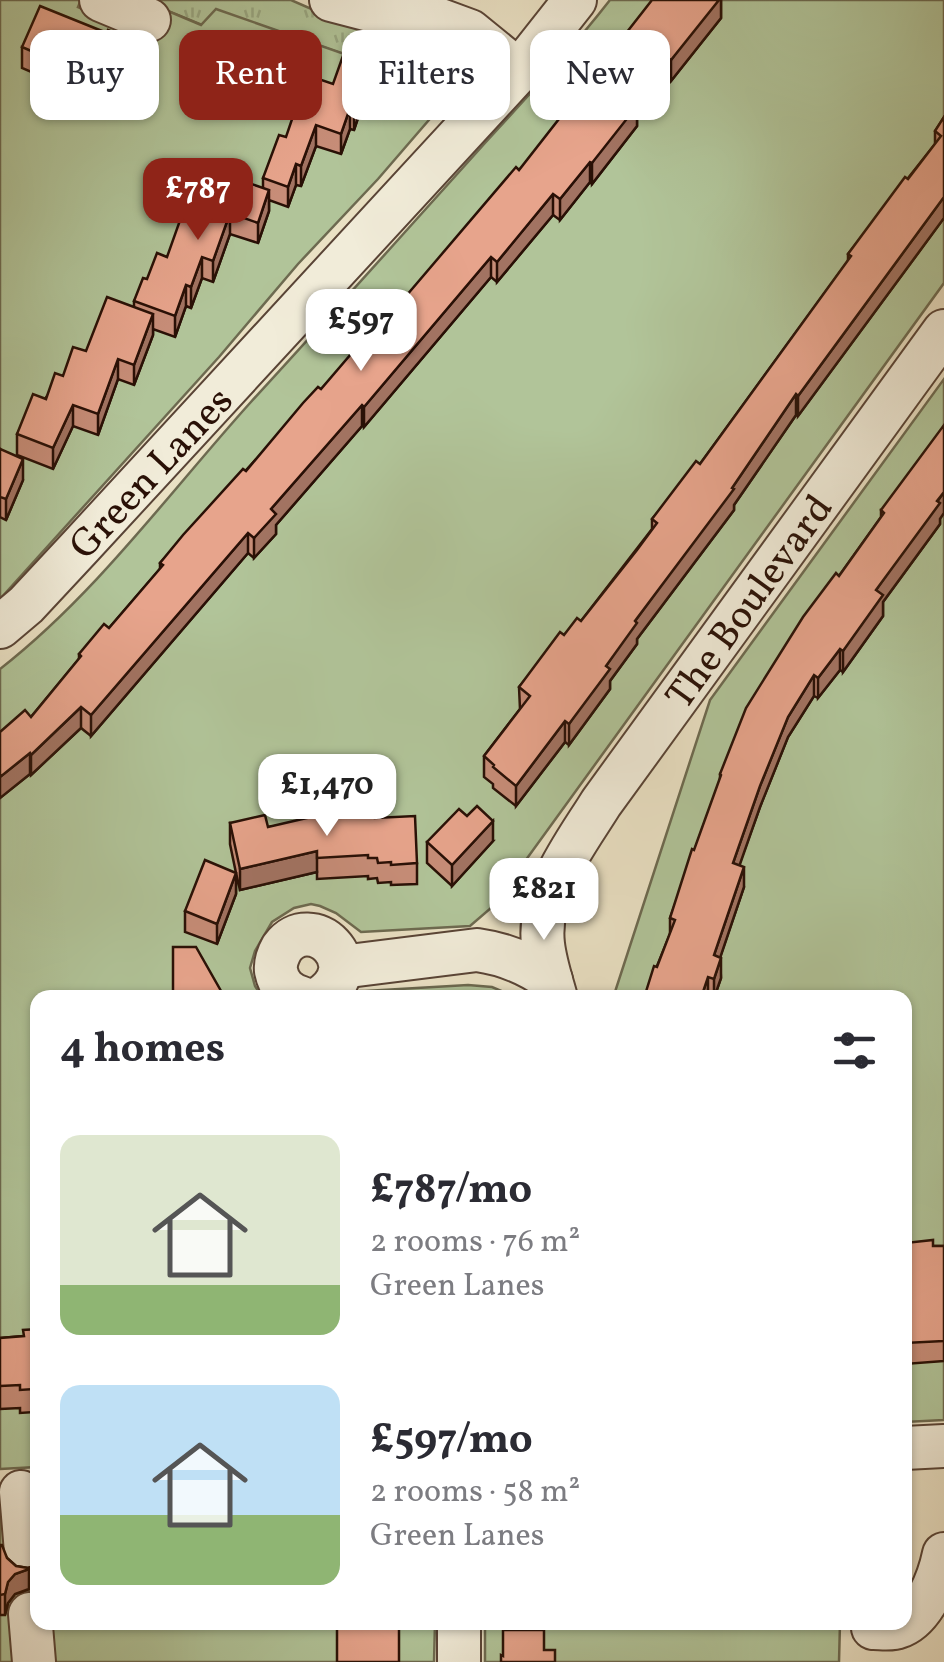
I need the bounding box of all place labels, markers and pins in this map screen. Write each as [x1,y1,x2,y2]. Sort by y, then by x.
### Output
pin: £787 [139,158,257,243]
pin: £597 [302,289,420,374]
pin: £1,470 [246,754,408,839]
pin: £821 [485,858,603,943]

